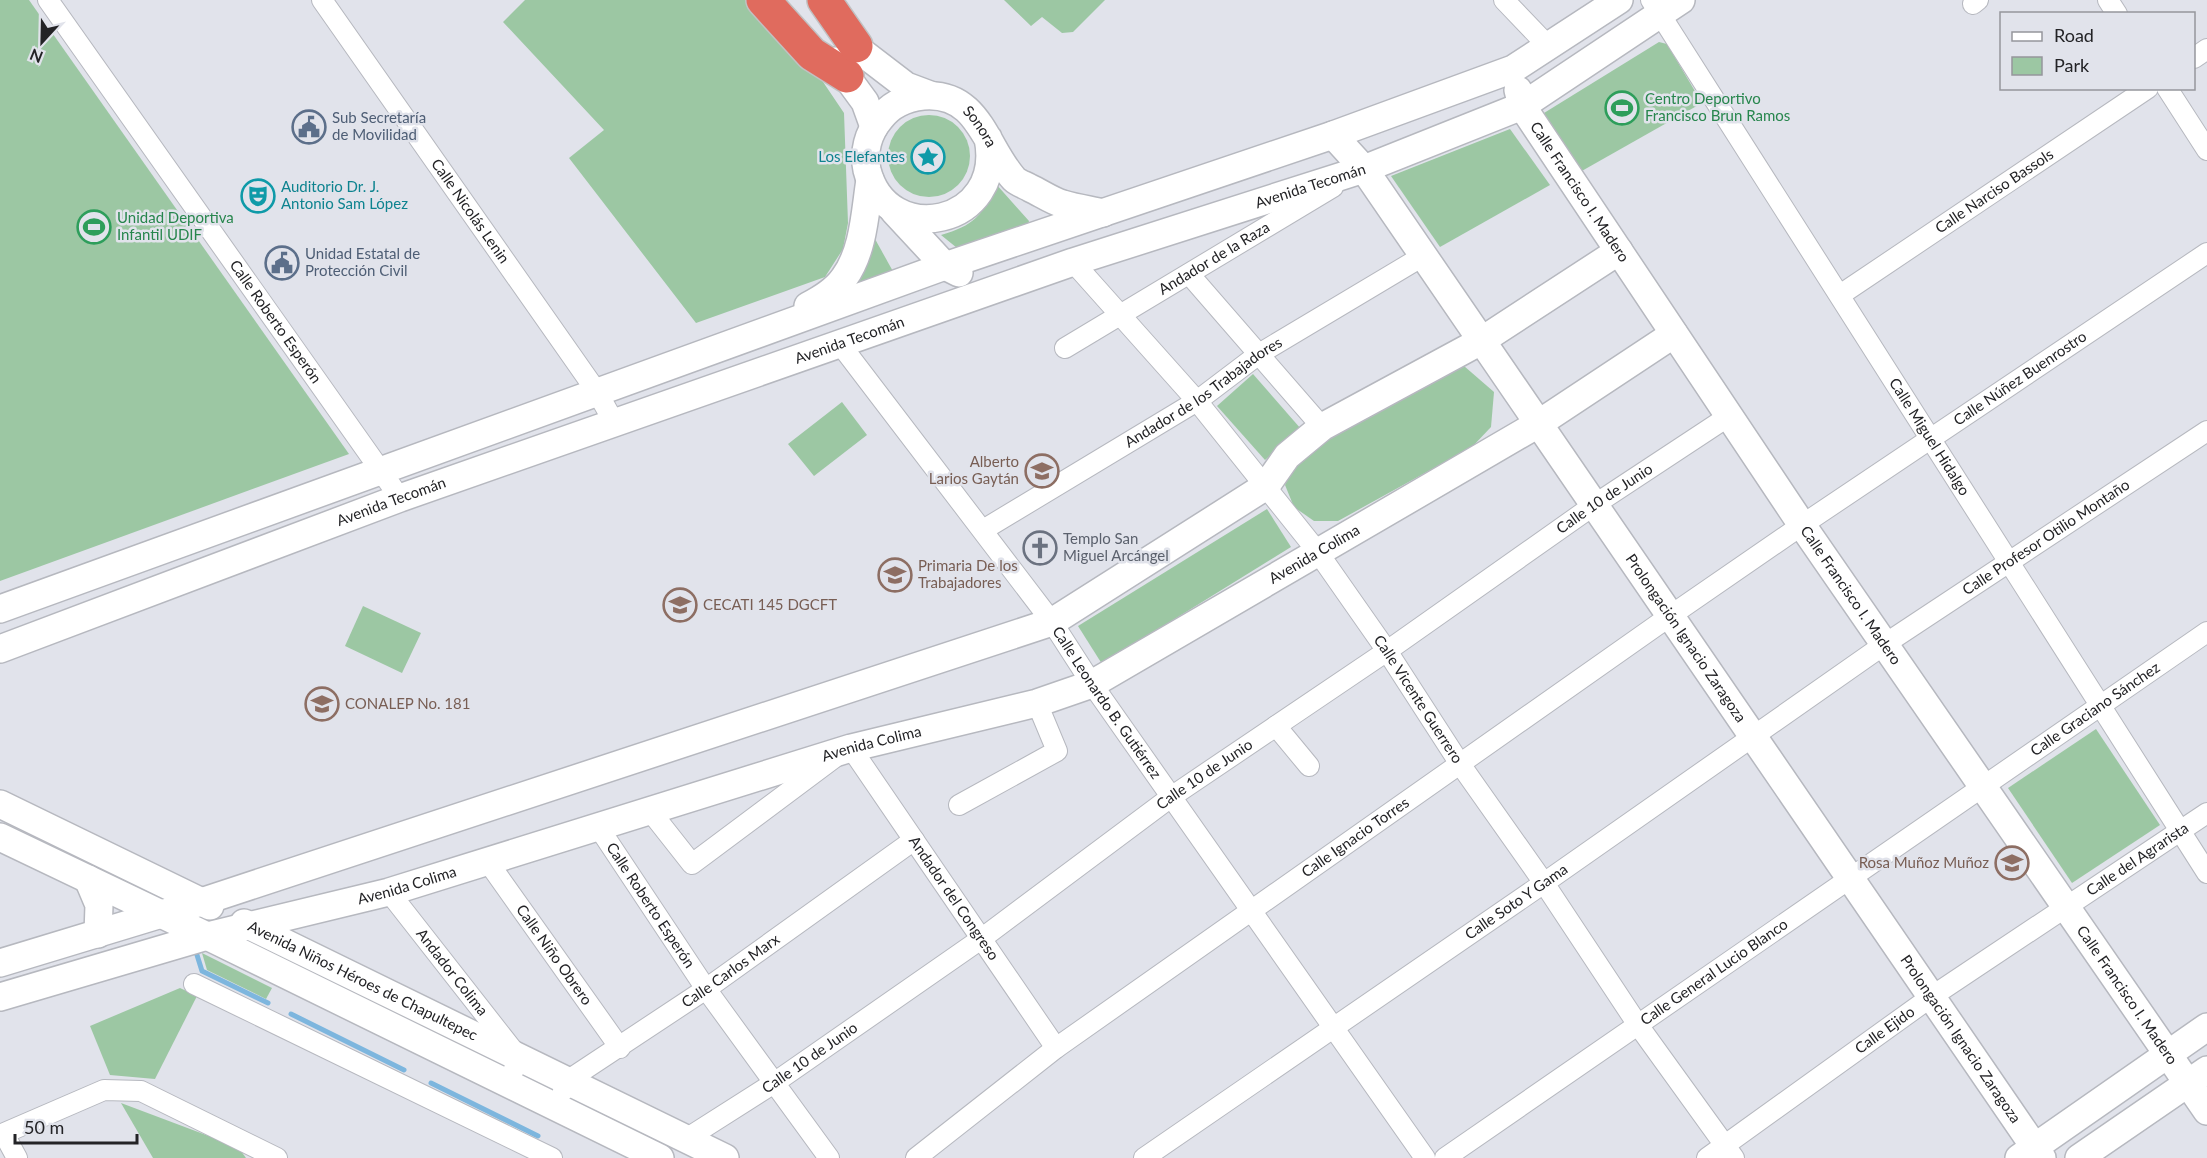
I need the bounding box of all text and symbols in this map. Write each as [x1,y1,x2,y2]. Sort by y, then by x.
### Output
north arrow [12,12,72,72]
legend [2000,12,2195,90]
text: Road [2054,24,2094,46]
text: N [27,45,45,67]
text: Park [2054,54,2090,76]
place label: Centro Deportivo Francisco Brun Ramos [1645,89,1790,124]
sports icon: Centro Deportivo Francisco Brun Ramos [1604,90,1640,126]
street label: Sonora [960,101,1001,150]
place label: Sub Secretaría de Movilidad [332,108,426,143]
public building icon: Sub Secretaría de Movilidad [291,109,327,145]
street label: Calle Francisco I. Madero [1527,118,1634,265]
place icon: Los Elefantes [910,139,946,175]
street label: Calle Narciso Bassols [1931,144,2056,237]
place label: Los Elefantes [818,147,905,165]
street label: Calle Nicolás Lenin [428,155,514,266]
street label: Avenida Tecomán [1253,159,1368,211]
place label: Auditorio Dr. J. Antonio Sam López [281,177,408,212]
theatre icon: Auditorio Dr. J. Antonio Sam López [240,178,276,214]
place label: Unidad Deportiva Infantil UDIF [117,208,234,243]
sports icon: Unidad Deportiva Infantil UDIF [76,209,112,245]
street label: Andador de la Raza [1155,217,1272,298]
place label: Unidad Estatal de Protección Civil [305,244,420,279]
public building icon: Unidad Estatal de Protección Civil [264,245,300,281]
street label: Calle Roberto Esperón [227,256,326,386]
street label: Avenida Tecomán [792,312,906,367]
street label: Calle Núñez Buenrostro [1950,327,2090,429]
street label: Andador de los Trabajadores [1121,332,1285,451]
street label: Calle Miguel Hidalgo [1886,374,1974,499]
place label: Alberto Larios Gaytán [929,452,1019,487]
school or university icon: Alberto Larios Gaytán [1024,453,1060,489]
street label: Calle 10 de Junio [1552,459,1656,537]
street label: Avenida Tecomán [334,473,448,529]
street label: Calle Profesor Otilio Montaño [1959,475,2133,598]
street label: Avenida Colima [1265,520,1363,587]
street label: Calle Francisco I. Madero [1797,522,1906,668]
place label: Templo San Miguel Arcángel [1063,529,1169,564]
church icon: Templo San Miguel Arcángel [1022,530,1058,566]
street label: Prolongación Ignacio Zaragoza [1623,550,1751,725]
place label: Primaria De los Trabajadores [918,556,1018,591]
school or university icon: Primaria De los Trabajadores [877,557,913,593]
school or university icon: CECATI 145 DGCFT [662,587,698,623]
place label: CECATI 145 DGCFT [703,595,837,613]
street label: Calle Leonardo B. Gutiérrez [1049,623,1166,782]
street label: Calle Vicente Guerrero [1371,631,1467,766]
street label: Calle Graciano Sánchez [2026,657,2163,759]
school or university icon: CONALEP No. 181 [304,686,340,722]
place label: CONALEP No. 181 [345,694,470,712]
street label: Avenida Colima [819,721,923,765]
street label: Calle 10 de Junio [1152,735,1255,813]
street label: Calle Ignacio Torres [1298,793,1412,881]
street label: Calle del Agrarista [2082,818,2191,899]
street label: Andador del Congreso [906,832,1003,963]
street label: Calle Roberto Esperón [603,839,699,971]
school or university icon: Rosa Muñoz Muñoz [1994,845,2030,881]
place label: Rosa Muñoz Muñoz [1859,853,1989,871]
street label: Calle Soto Y Gama [1461,859,1571,943]
street label: Avenida Colima [355,862,458,907]
street label: Calle Niño Obrero [513,901,597,1008]
street label: Calle General Lucio Blanco [1636,914,1791,1029]
street label: Avenida Niños Héroes de Chapultepec [245,916,481,1044]
street label: Calle Francisco I. Madero [2074,922,2182,1068]
street label: Andador Colima [413,925,492,1019]
street label: Calle Carlos Marx [678,929,783,1011]
street label: Prolongación Ignacio Zaragoza [1897,951,2025,1126]
street label: Calle Ejido [1851,1002,1918,1057]
street label: Calle 10 de Junio [758,1018,861,1096]
scale bar [15,1107,136,1145]
text: 50 m [24,1116,64,1138]

